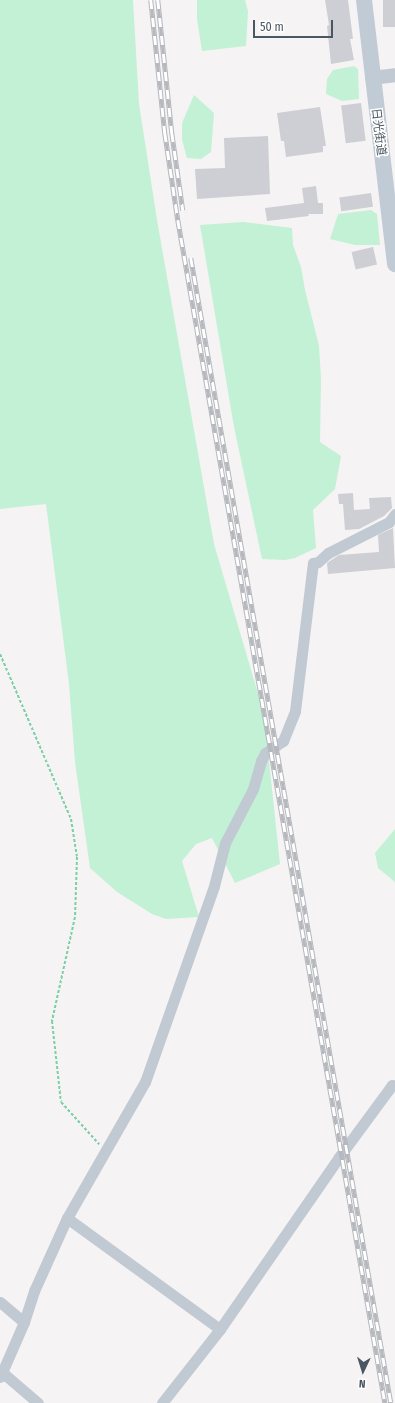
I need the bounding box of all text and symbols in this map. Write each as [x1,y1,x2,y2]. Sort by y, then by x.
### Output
scale bar [255,12,335,38]
text: 50 m [260,20,284,34]
street label: 日光街道 [368,107,388,157]
north arrow [343,1351,383,1391]
text: N [358,1377,366,1390]

